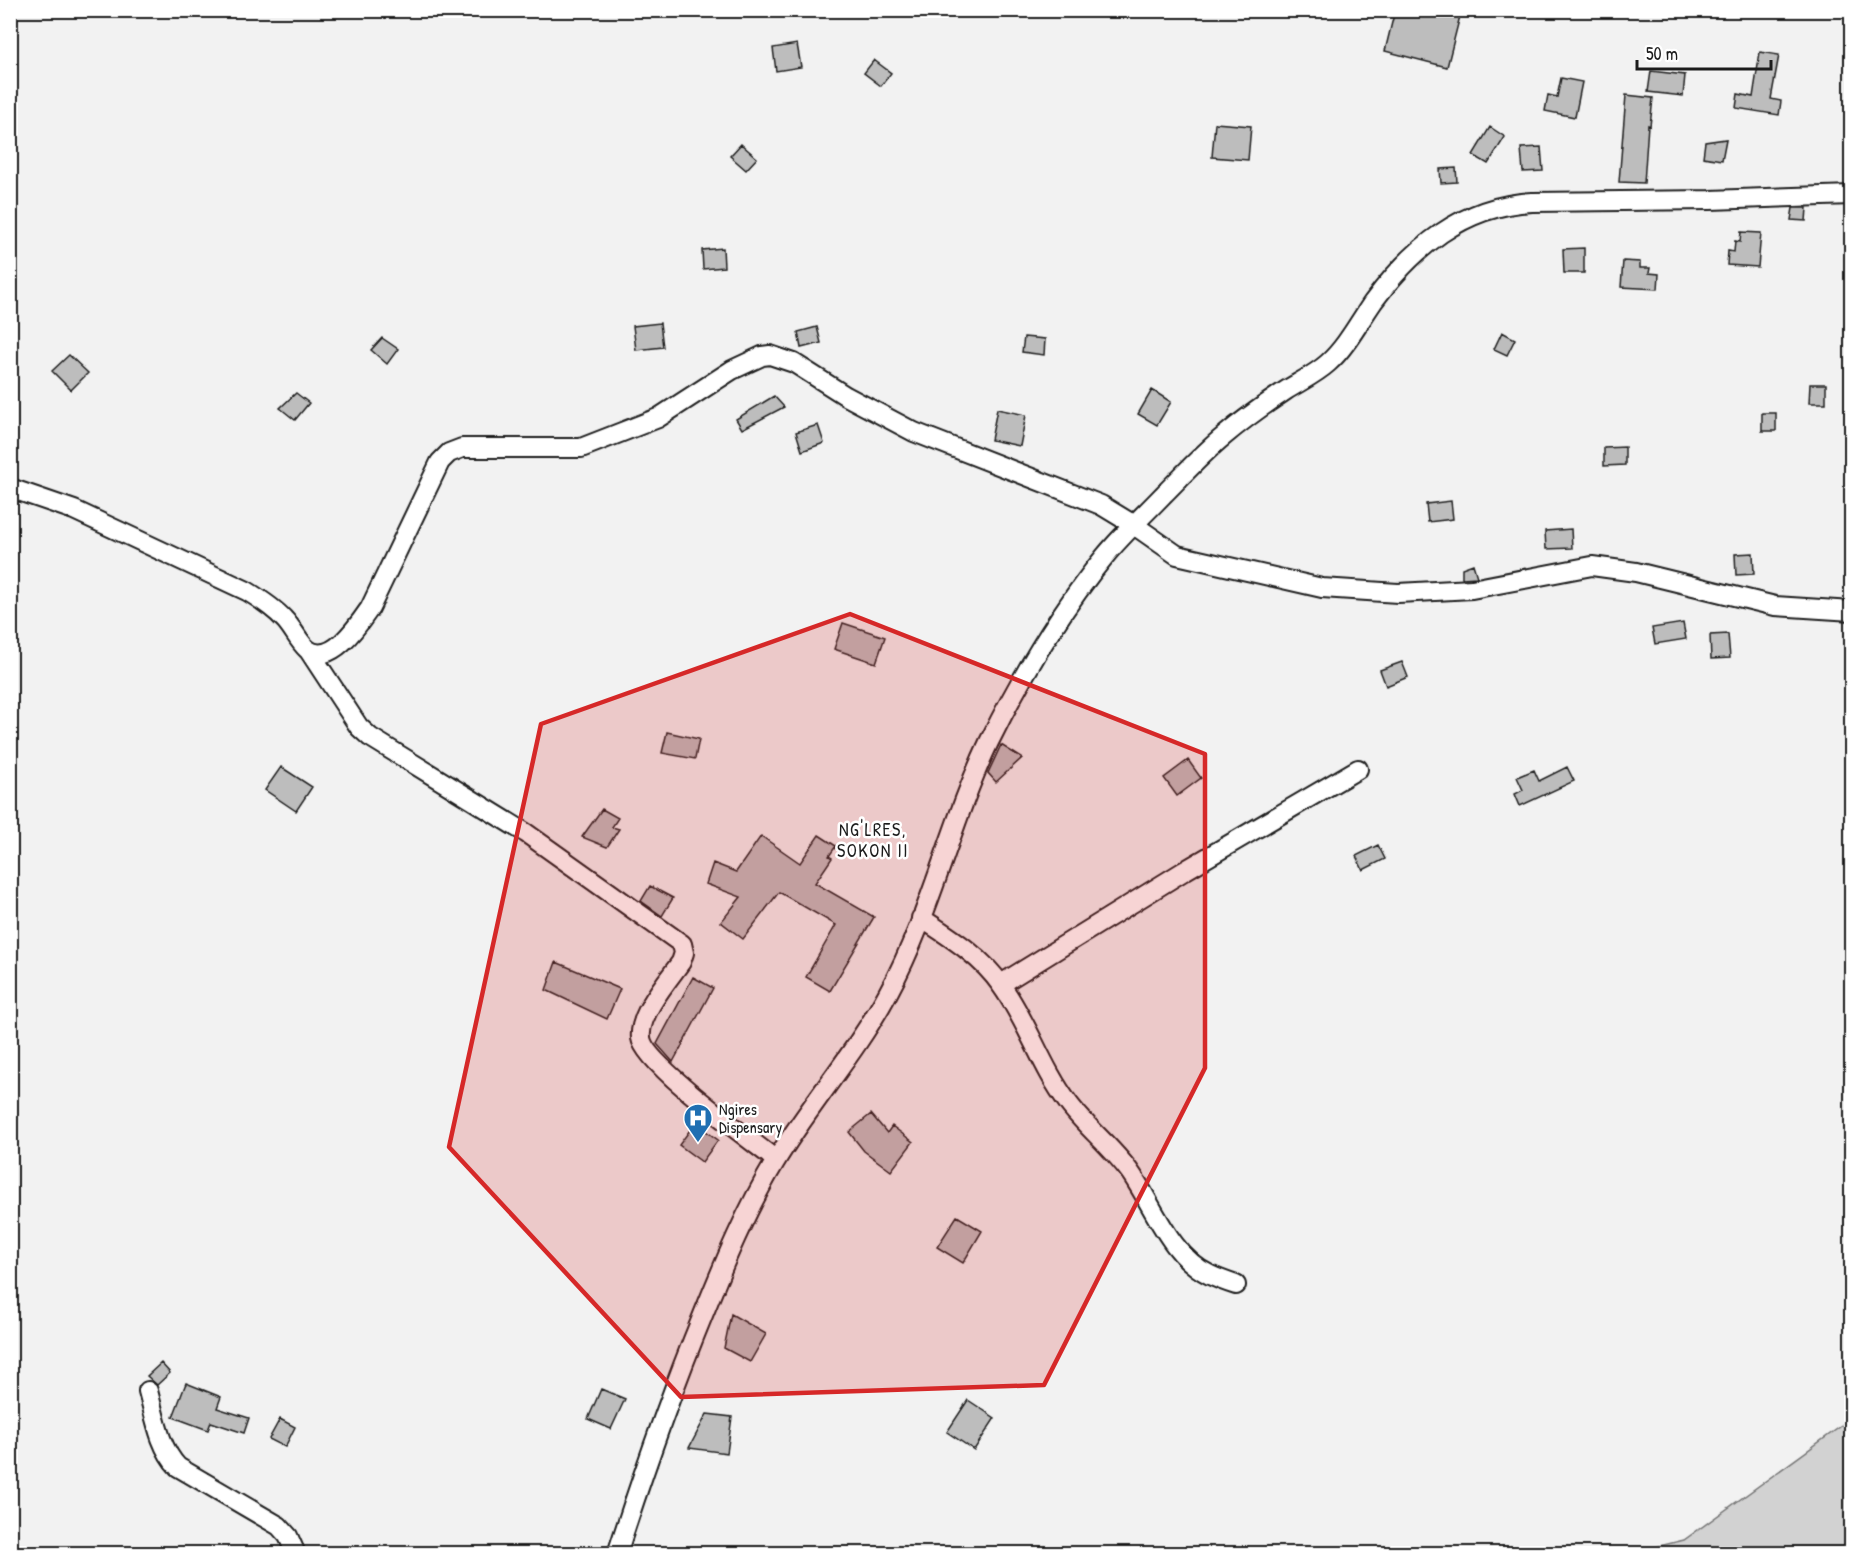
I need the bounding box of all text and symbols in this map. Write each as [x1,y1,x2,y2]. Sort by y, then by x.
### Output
scale bar [1637,33,1770,71]
text: 50 m [1646,41,1678,66]
district label: NG'LRES, SOKON II [837,817,909,863]
place label: Ngires Dispensary [719,1098,782,1138]
hospital icon: Ngires Dispensary [682,1102,714,1144]

